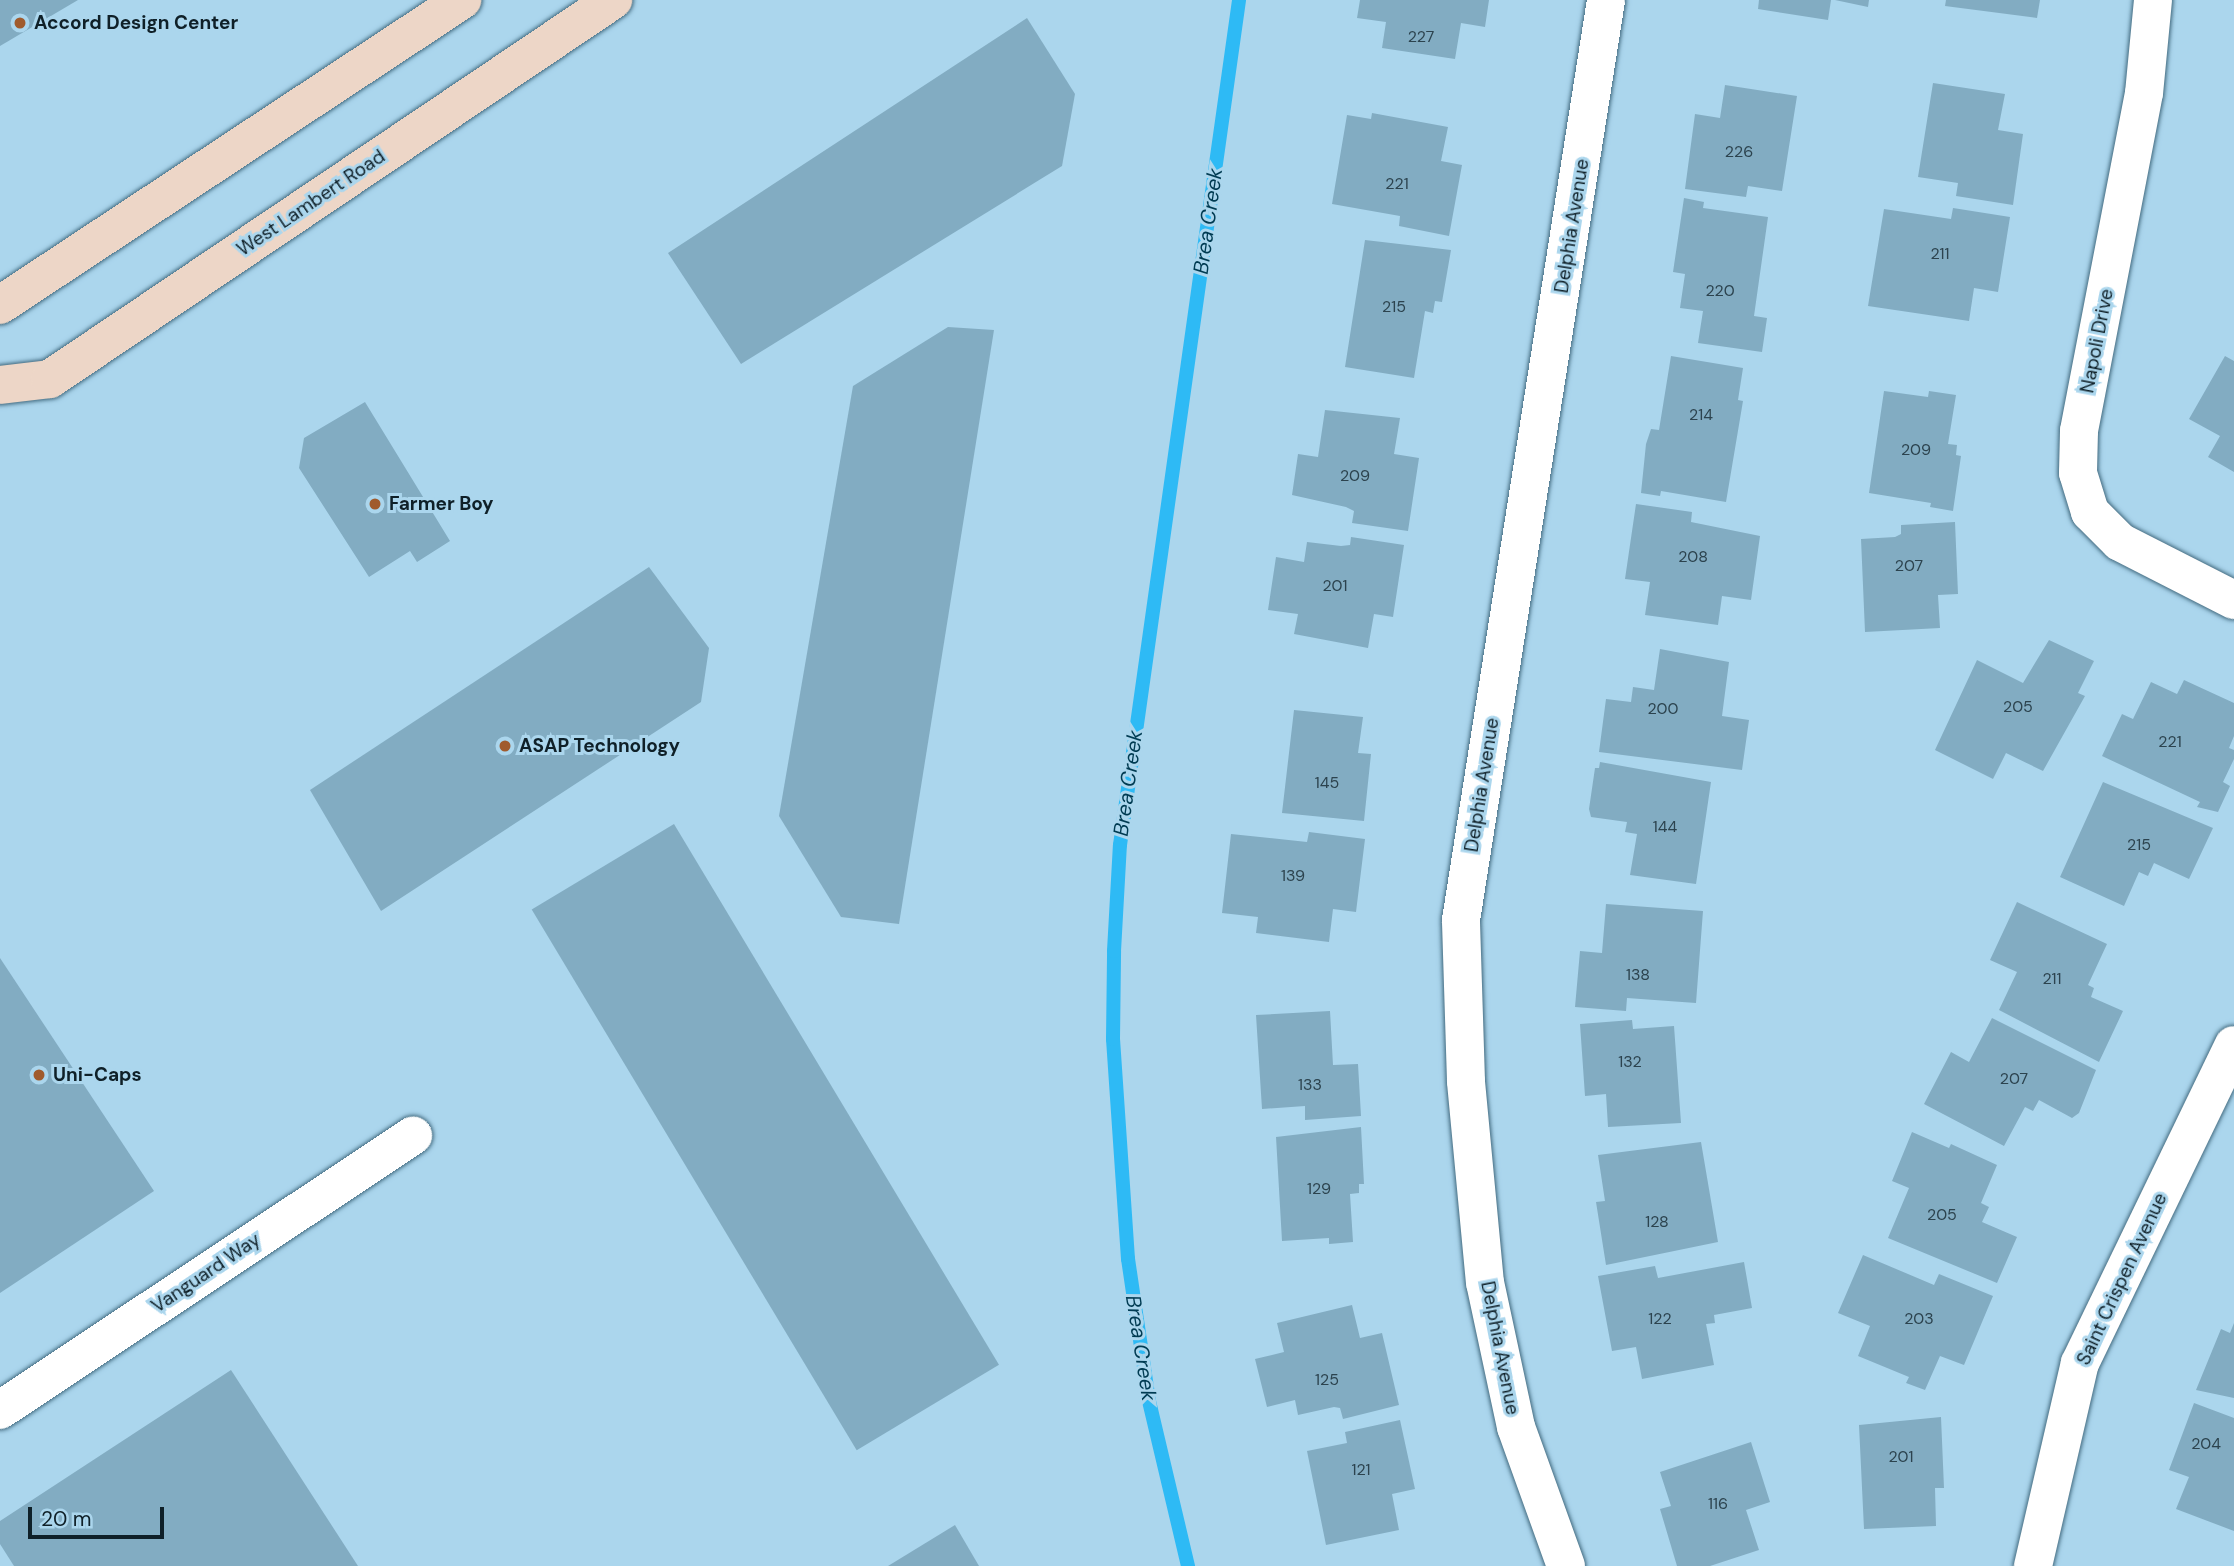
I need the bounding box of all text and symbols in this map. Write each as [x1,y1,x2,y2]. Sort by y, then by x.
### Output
place label: Accord Design Center [34,12,238,34]
marker: Accord Design Center [12,15,28,31]
house number: 227 [1408,27,1434,47]
house number: 226 [1725,142,1753,162]
street label: West Lambert Road [233,145,389,261]
street label: Delphia Avenue [1550,157,1594,295]
water label: Brea Creek [1188,166,1228,276]
house number: 221 [1385,174,1409,194]
house number: 211 [1930,244,1950,264]
house number: 220 [1705,281,1735,301]
street label: Napoli Drive [2076,287,2118,395]
house number: 215 [1382,297,1406,317]
house number: 214 [1689,405,1713,425]
house number: 209 [1901,440,1931,460]
house number: 209 [1340,466,1370,486]
place label: Farmer Boy [389,493,494,515]
marker: Farmer Boy [367,496,383,512]
house number: 208 [1678,547,1708,567]
house number: 207 [1895,556,1923,576]
house number: 201 [1323,576,1347,596]
house number: 205 [2003,697,2033,717]
house number: 200 [1648,699,1678,719]
street label: Delphia Avenue [1460,716,1504,854]
water label: Brea Creek [1108,728,1148,838]
house number: 221 [2158,732,2182,752]
place label: ASAP Technology [519,735,680,757]
marker: ASAP Technology [497,738,513,754]
house number: 145 [1315,773,1339,793]
house number: 144 [1653,817,1677,837]
house number: 215 [2127,835,2151,855]
house number: 139 [1281,866,1305,886]
house number: 138 [1626,965,1650,985]
house number: 211 [2042,969,2062,989]
house number: 132 [1618,1052,1642,1072]
place label: Uni-Caps [53,1064,142,1086]
marker: Uni-Caps [31,1067,47,1083]
house number: 207 [2000,1069,2028,1089]
house number: 133 [1298,1075,1322,1095]
house number: 129 [1307,1179,1331,1199]
street label: Saint Crispen Avenue [2072,1189,2172,1369]
house number: 205 [1927,1205,1957,1225]
house number: 128 [1645,1212,1669,1232]
street label: Vanguard Way [147,1228,265,1318]
street label: Delphia Avenue [1476,1279,1524,1417]
water label: Brea Creek [1120,1293,1162,1403]
house number: 122 [1648,1309,1672,1329]
house number: 203 [1904,1309,1934,1329]
house number: 125 [1315,1370,1339,1390]
house number: 204 [2191,1434,2221,1454]
house number: 201 [1889,1447,1913,1467]
house number: 121 [1351,1460,1371,1480]
scale bar [32,1492,168,1536]
house number: 116 [1708,1494,1728,1514]
text: 20 m [41,1505,92,1533]

